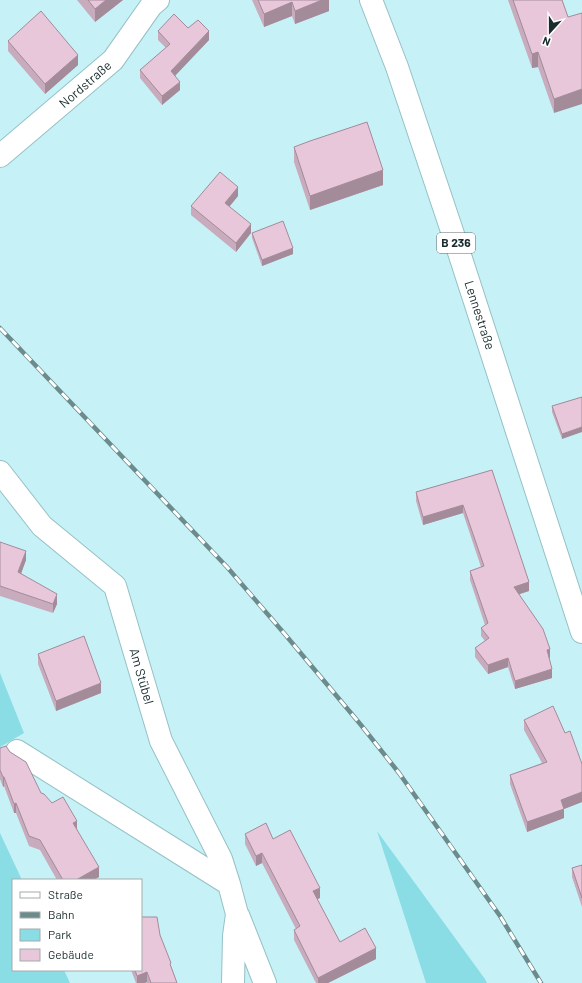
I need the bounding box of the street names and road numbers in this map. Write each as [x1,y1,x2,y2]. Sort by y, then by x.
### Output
street label: Nordstraße [56,57,114,111]
road number: B 236 [437,233,475,253]
street label: Lennestraße [461,279,499,352]
street label: Am Stübel [126,646,158,706]

